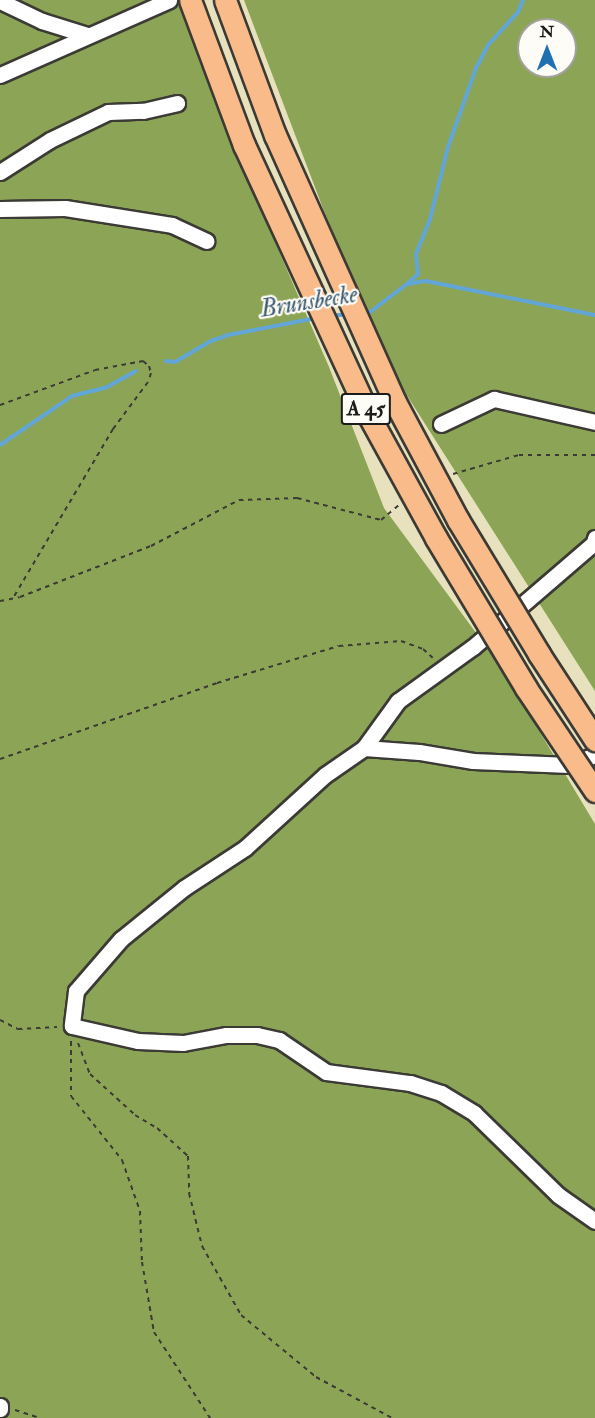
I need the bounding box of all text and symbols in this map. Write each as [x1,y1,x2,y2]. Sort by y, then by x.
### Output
north arrow [517,18,577,78]
text: N [540,22,554,42]
water label: Brunsbecke [259,280,359,324]
road number: A 45 [340,391,392,427]

